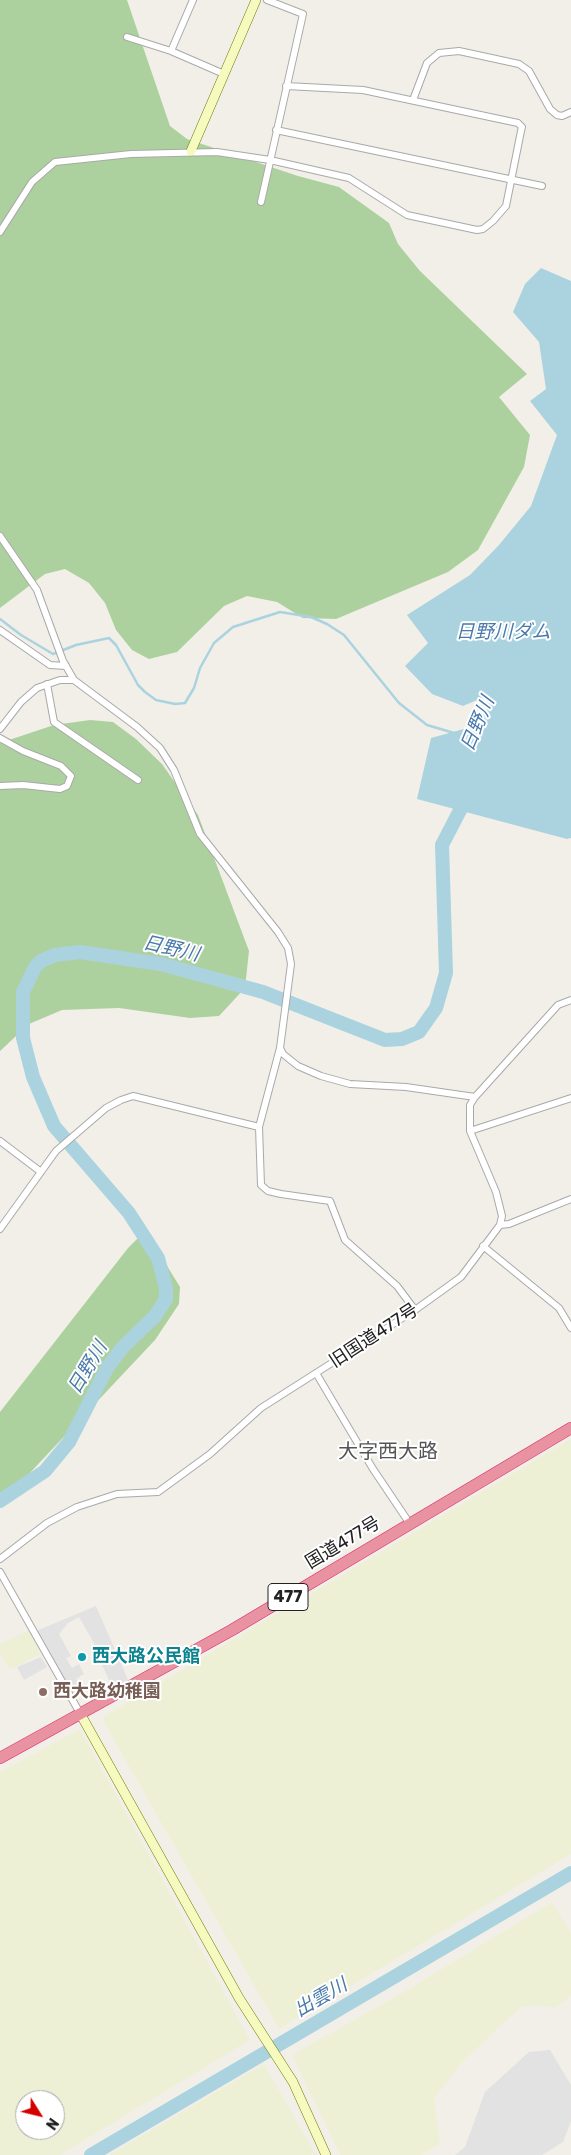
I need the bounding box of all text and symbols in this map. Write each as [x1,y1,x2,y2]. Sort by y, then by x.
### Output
water label: 日野川ダム [456,622,550,644]
water label: 日野川 [456,693,500,755]
water label: 日野川 [141,931,201,967]
street label: 旧国道477号 [326,1299,422,1373]
water label: 日野川 [64,1338,112,1398]
district label: 大字西大路 [338,1440,438,1464]
street label: 国道477号 [302,1512,384,1574]
road number: 477 [268,1584,308,1610]
place label: 西大路公民館 [92,1646,200,1668]
marker: 西大路公民館 [76,1651,88,1663]
place label: 西大路幼稚園 [53,1681,161,1703]
marker: 西大路幼稚園 [37,1686,49,1698]
water label: 出雲川 [291,1974,351,2022]
north arrow [15,2090,65,2140]
text: N [42,2114,62,2133]

